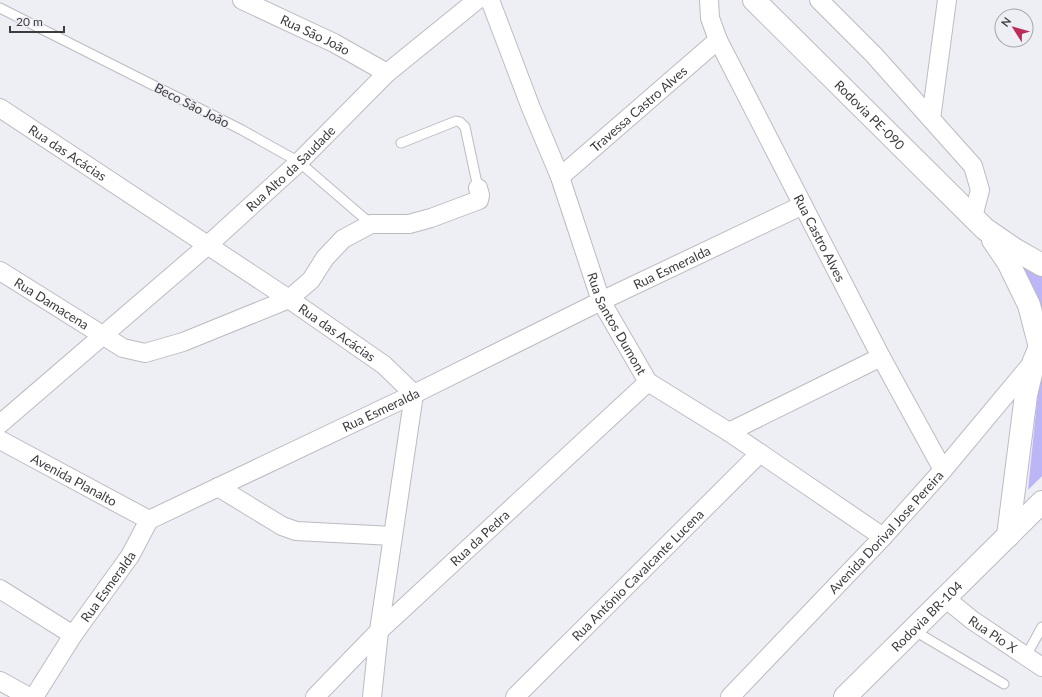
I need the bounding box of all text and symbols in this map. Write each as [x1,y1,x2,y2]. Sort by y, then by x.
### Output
scale bar [10,8,64,34]
north arrow [994,8,1034,48]
street label: Rua São João [278,11,353,58]
text: 20 m [16,14,43,29]
text: N [998,14,1013,29]
street label: Travessa Castro Alves [587,62,690,155]
street label: Rodovia PE-090 [831,77,908,153]
street label: Beco São João [152,79,232,131]
street label: Rua das Acácias [26,121,110,184]
street label: Rua Alto da Saudade [242,122,339,215]
street label: Rua Castro Alves [791,192,849,285]
street label: Rua Esmeralda [631,242,713,293]
street label: Rua Santos Dumont [584,270,650,378]
street label: Rua Damacena [11,274,92,333]
street label: Rua das Acácias [296,300,379,365]
street label: Rua Esmeralda [340,385,422,435]
street label: Avenida Planalto [28,450,120,509]
street label: Avenida Dorival Jose Pereira [825,467,947,597]
street label: Rua Antônio Cavalcante Lucena [568,506,707,644]
street label: Rua da Pedra [447,507,512,569]
street label: Rua Esmeralda [77,549,139,625]
street label: Rodovia BR-104 [888,577,966,655]
street label: Rua Pio X [966,612,1021,656]

